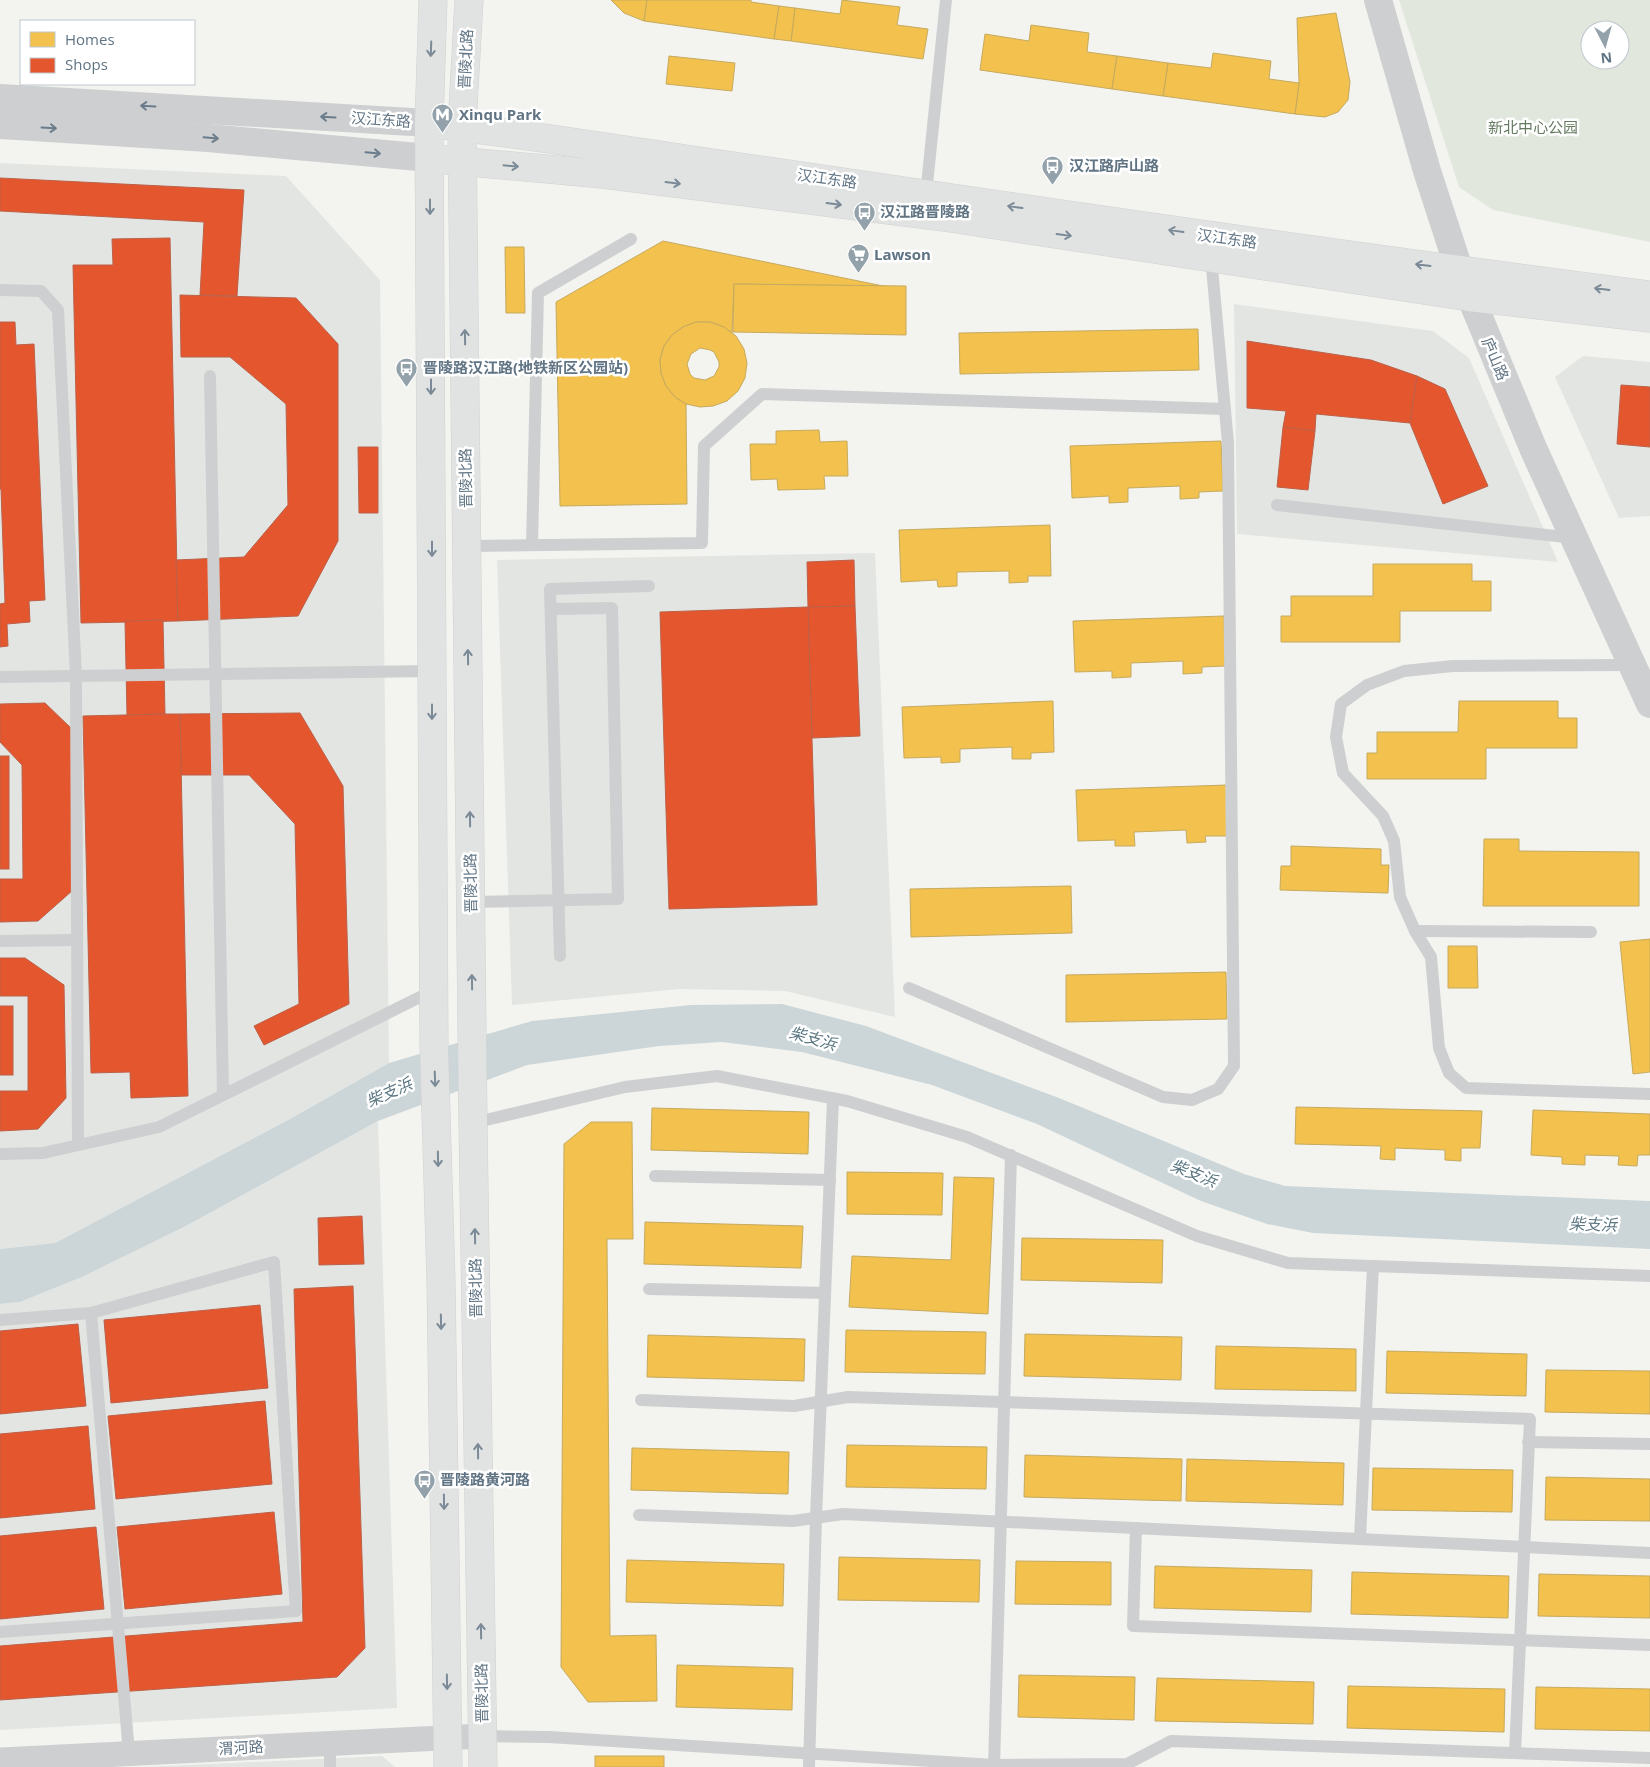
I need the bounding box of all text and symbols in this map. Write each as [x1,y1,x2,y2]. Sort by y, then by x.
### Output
legend [20,20,195,85]
north arrow [1580,20,1630,70]
street label: 晋陵北路 [453,28,477,89]
text: Homes [65,29,115,49]
one-way arrow [427,40,436,56]
text: N [1600,48,1613,68]
text: Shops [65,54,108,74]
one-way arrow [140,102,156,111]
metro station icon: Xinqu Park [431,103,455,134]
place label: Xinqu Park [459,104,542,124]
street label: 汉江东路 [350,107,412,131]
one-way arrow [320,112,336,121]
park label: 新北中心公园 [1488,117,1578,137]
one-way arrow [40,124,56,133]
one-way arrow [203,133,219,143]
one-way arrow [364,148,380,158]
bus stop icon: 汉江路庐山路 [1041,154,1065,185]
place label: 汉江路庐山路 [1069,155,1159,175]
one-way arrow [503,161,519,171]
street label: 汉江东路 [796,164,858,192]
one-way arrow [665,178,681,188]
one-way arrow [425,198,435,215]
one-way arrow [826,199,842,209]
bus stop icon: 汉江路晋陵路 [852,200,876,231]
place label: 汉江路晋陵路 [880,201,970,221]
one-way arrow [1007,202,1023,212]
street label: 汉江东路 [1196,224,1258,252]
one-way arrow [1168,225,1184,235]
one-way arrow [1056,230,1072,240]
supermarket icon: Lawson [846,243,870,274]
place label: Lawson [874,244,931,264]
one-way arrow [1416,260,1432,270]
one-way arrow [1594,284,1610,294]
one-way arrow [460,329,470,345]
street label: 庐山路 [1478,334,1514,383]
bus stop icon: 晋陵路汉江路(地铁新区公园站) [395,356,419,387]
place label: 晋陵路汉江路(地铁新区公园站) [423,357,628,377]
one-way arrow [426,378,436,395]
street label: 晋陵北路 [454,448,476,508]
one-way arrow [427,541,436,557]
one-way arrow [463,649,473,665]
one-way arrow [427,704,437,720]
one-way arrow [465,811,475,828]
street label: 晋陵北路 [459,853,481,913]
one-way arrow [467,974,477,990]
water label: 柴支浜 [787,1021,841,1056]
water label: 柴支浜 [363,1071,417,1112]
one-way arrow [431,1071,440,1087]
one-way arrow [433,1150,443,1167]
water label: 柴支浜 [1168,1154,1222,1193]
water label: 柴支浜 [1569,1212,1619,1236]
one-way arrow [470,1228,480,1244]
street label: 晋陵北路 [464,1258,486,1318]
one-way arrow [437,1313,446,1329]
one-way arrow [473,1443,483,1460]
bus stop icon: 晋陵路黄河路 [412,1468,436,1499]
place label: 晋陵路黄河路 [440,1469,530,1489]
one-way arrow [439,1493,449,1509]
one-way arrow [476,1623,486,1640]
street label: 晋陵北路 [470,1663,492,1723]
one-way arrow [442,1673,452,1689]
street label: 渭河路 [218,1736,264,1758]

